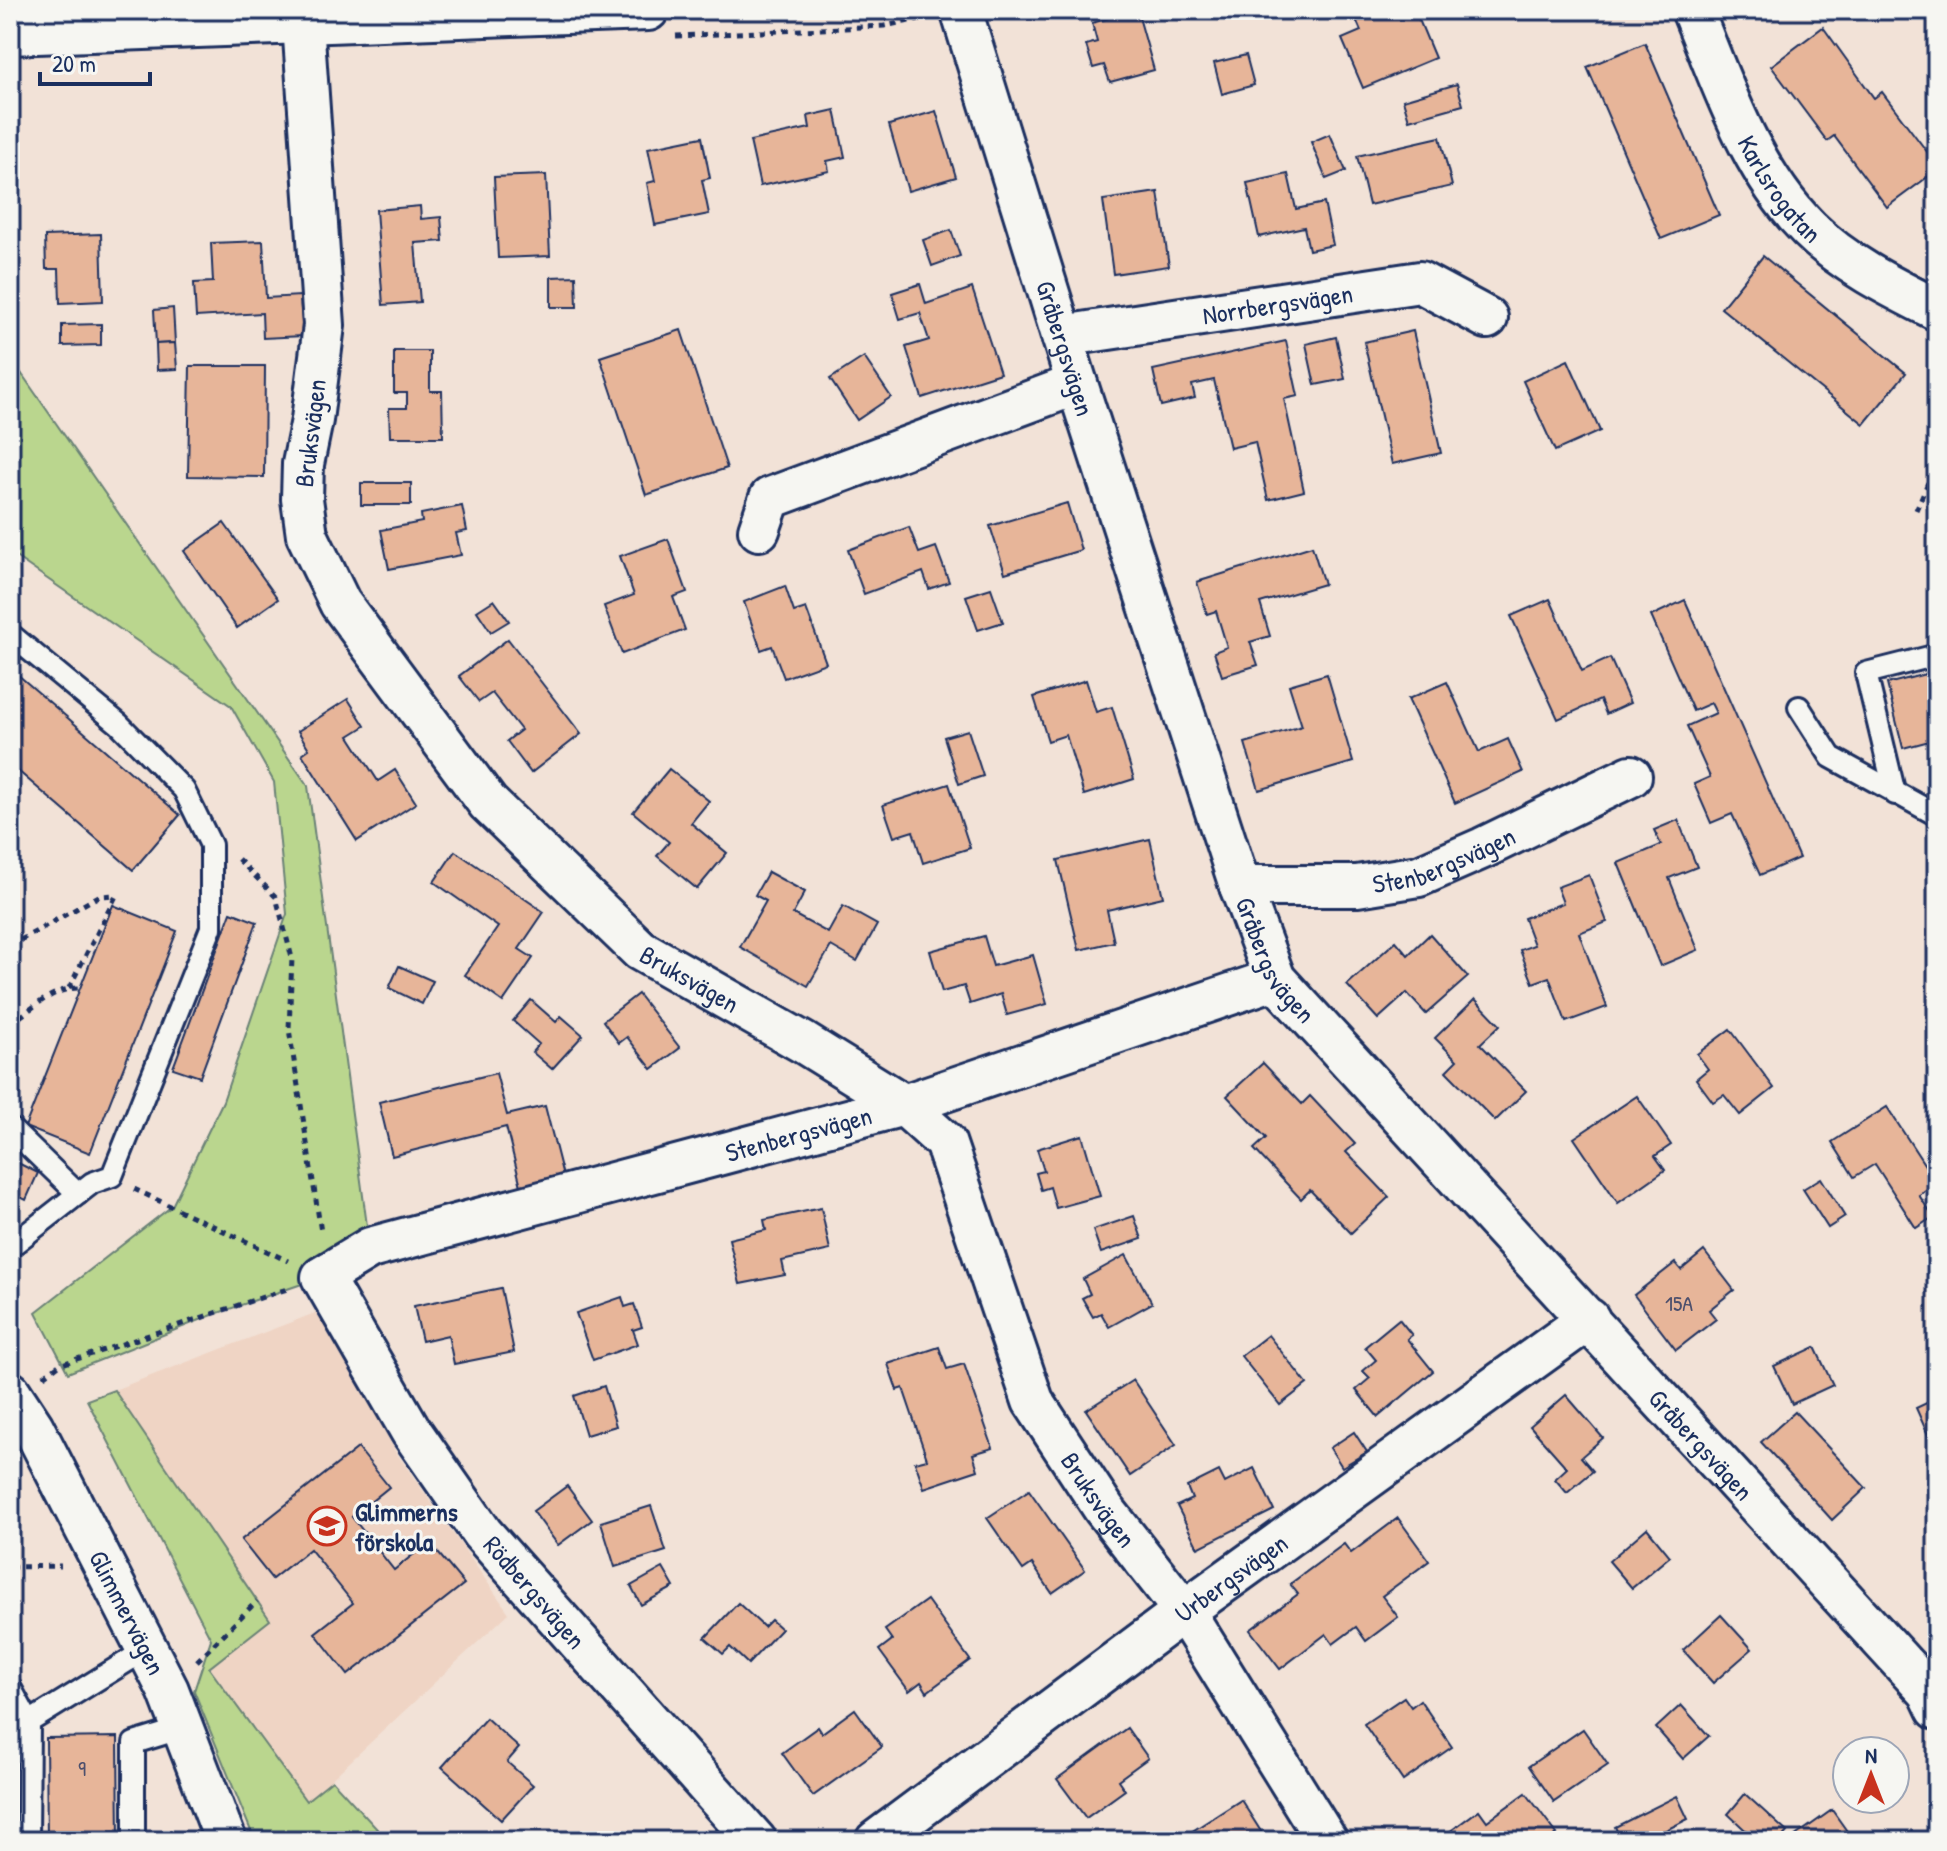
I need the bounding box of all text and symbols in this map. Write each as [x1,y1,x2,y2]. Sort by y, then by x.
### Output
scale bar [40,36,150,86]
text: 20 m [52,47,96,79]
street label: Karlsrogatan [1730,129,1830,250]
street label: Norrbergsvägen [1200,275,1355,332]
street label: Gråbergsvägen [1028,276,1104,420]
street label: Bruksvägen [286,377,334,489]
street label: Stenbergsvägen [1370,818,1521,901]
street label: Gråbergsvägen [1228,892,1324,1030]
street label: Bruksvägen [634,936,746,1020]
street label: Stenbergsvägen [721,1097,875,1170]
house number: 15A [1665,1288,1693,1318]
street label: Gråbergsvägen [1642,1381,1762,1508]
street label: Bruksvägen [1054,1445,1145,1554]
place label: Glimmerns förskola [355,1494,458,1559]
school or university icon: Glimmerns förskola [306,1505,348,1547]
street label: Urbergsvägen [1167,1525,1294,1630]
street label: Rödbergsvägen [476,1528,594,1656]
street label: Glimmervägen [82,1544,175,1680]
north arrow [1831,1735,1911,1815]
text: N [1865,1740,1877,1770]
house number: 9 [78,1753,86,1783]

